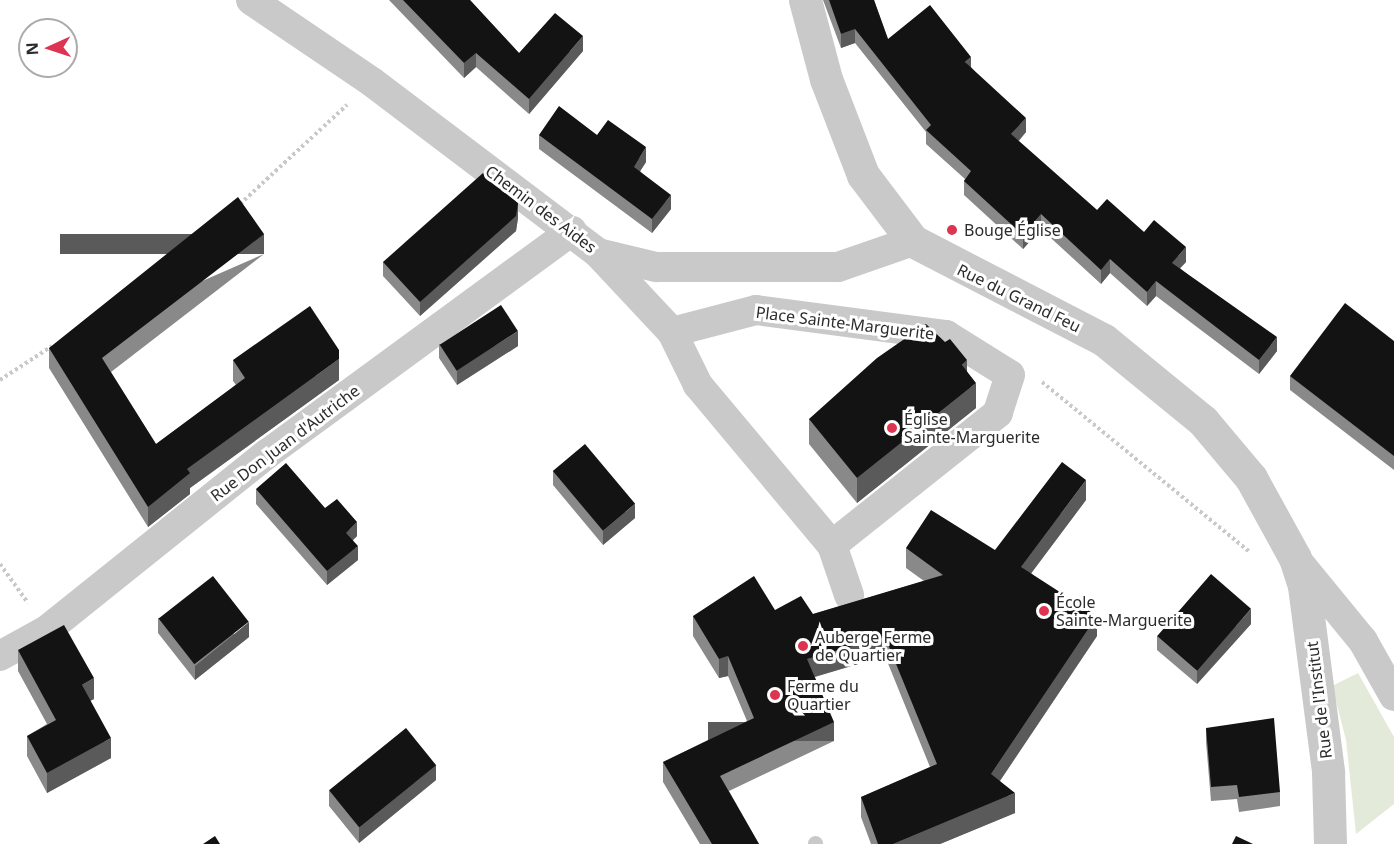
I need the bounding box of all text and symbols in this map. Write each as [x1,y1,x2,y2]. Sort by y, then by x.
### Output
north arrow [18,18,78,78]
text: N [21,42,43,56]
street label: Chemin des Aides [482,161,600,257]
place label: Bouge Église [964,220,1061,240]
marker: Bouge Église [945,223,959,237]
street label: Rue du Grand Feu [954,260,1084,336]
street label: Place Sainte-Marguerite [755,303,935,343]
street label: Rue Don Juan d'Autriche [207,381,363,505]
place label: Église Sainte-Marguerite [904,409,1040,447]
marker: Église Sainte-Marguerite [885,421,899,435]
place label: École Sainte-Marguerite [1056,592,1192,630]
marker: École Sainte-Marguerite [1037,604,1051,618]
place label: Auberge Ferme de Quartier [815,627,931,665]
marker: Auberge Ferme de Quartier [796,639,810,653]
street label: Rue de l'Institut [1302,640,1336,760]
place label: Ferme du Quartier [787,676,859,714]
marker: Ferme du Quartier [768,688,782,702]

